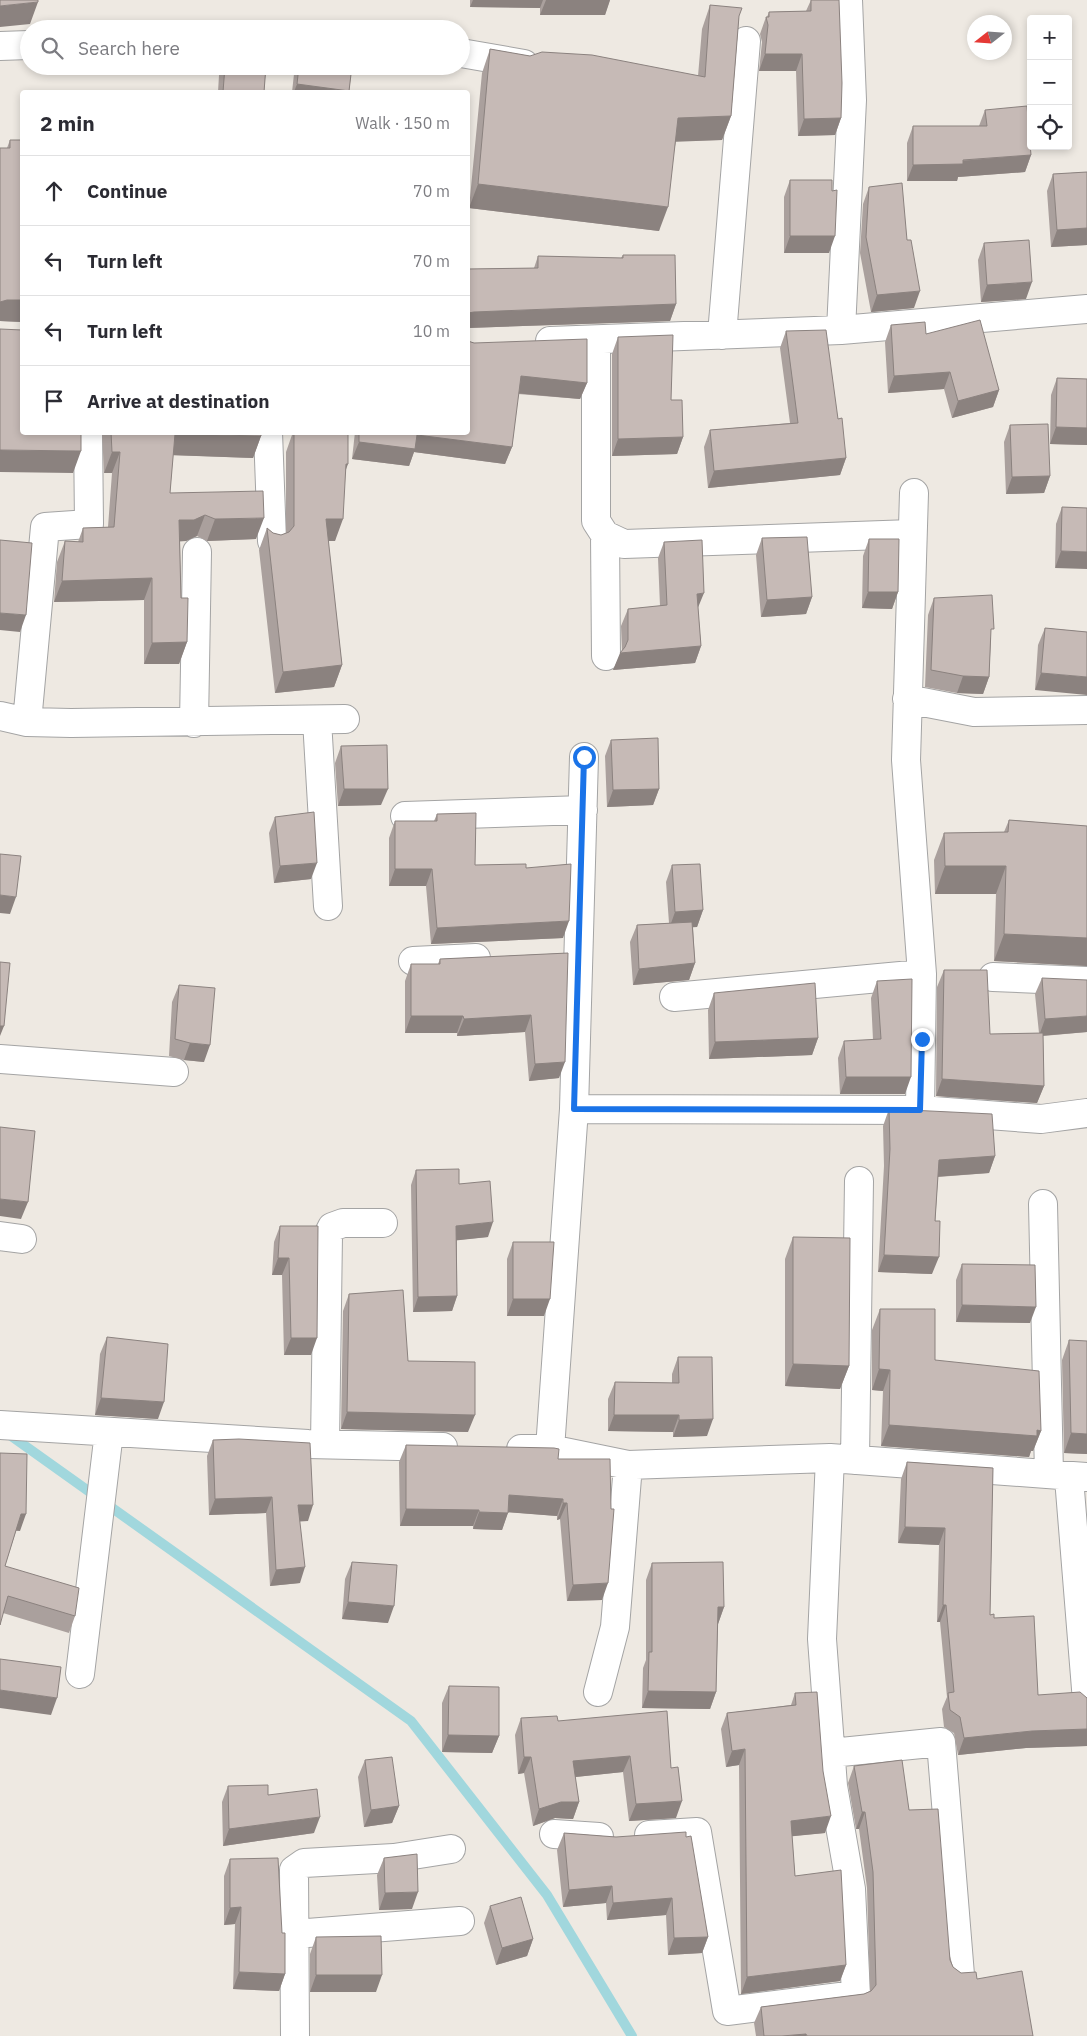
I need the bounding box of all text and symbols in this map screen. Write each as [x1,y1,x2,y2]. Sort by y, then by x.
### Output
north arrow [967,15,1012,60]
map controls [1027,15,1072,150]
button: + [1027,15,1072,60]
search box [20,20,470,75]
icon: search [38,34,66,62]
text: Search here [78,36,180,60]
button: − [1027,60,1072,105]
button: locate [1027,105,1072,150]
text: 2 min [40,109,95,137]
text: Walk · 150 m [355,113,450,133]
icon: ahead [40,177,68,205]
text: Continue [87,179,167,203]
text: 70 m [413,181,450,201]
icon: left [40,247,68,275]
text: Turn left [87,249,163,273]
text: 70 m [413,251,450,271]
icon: left [40,317,68,345]
text: Turn left [87,319,163,343]
text: 10 m [413,321,450,341]
icon: arrive [40,387,68,415]
text: Arrive at destination [87,389,270,413]
route start [573,746,596,769]
route end [911,1028,934,1051]

